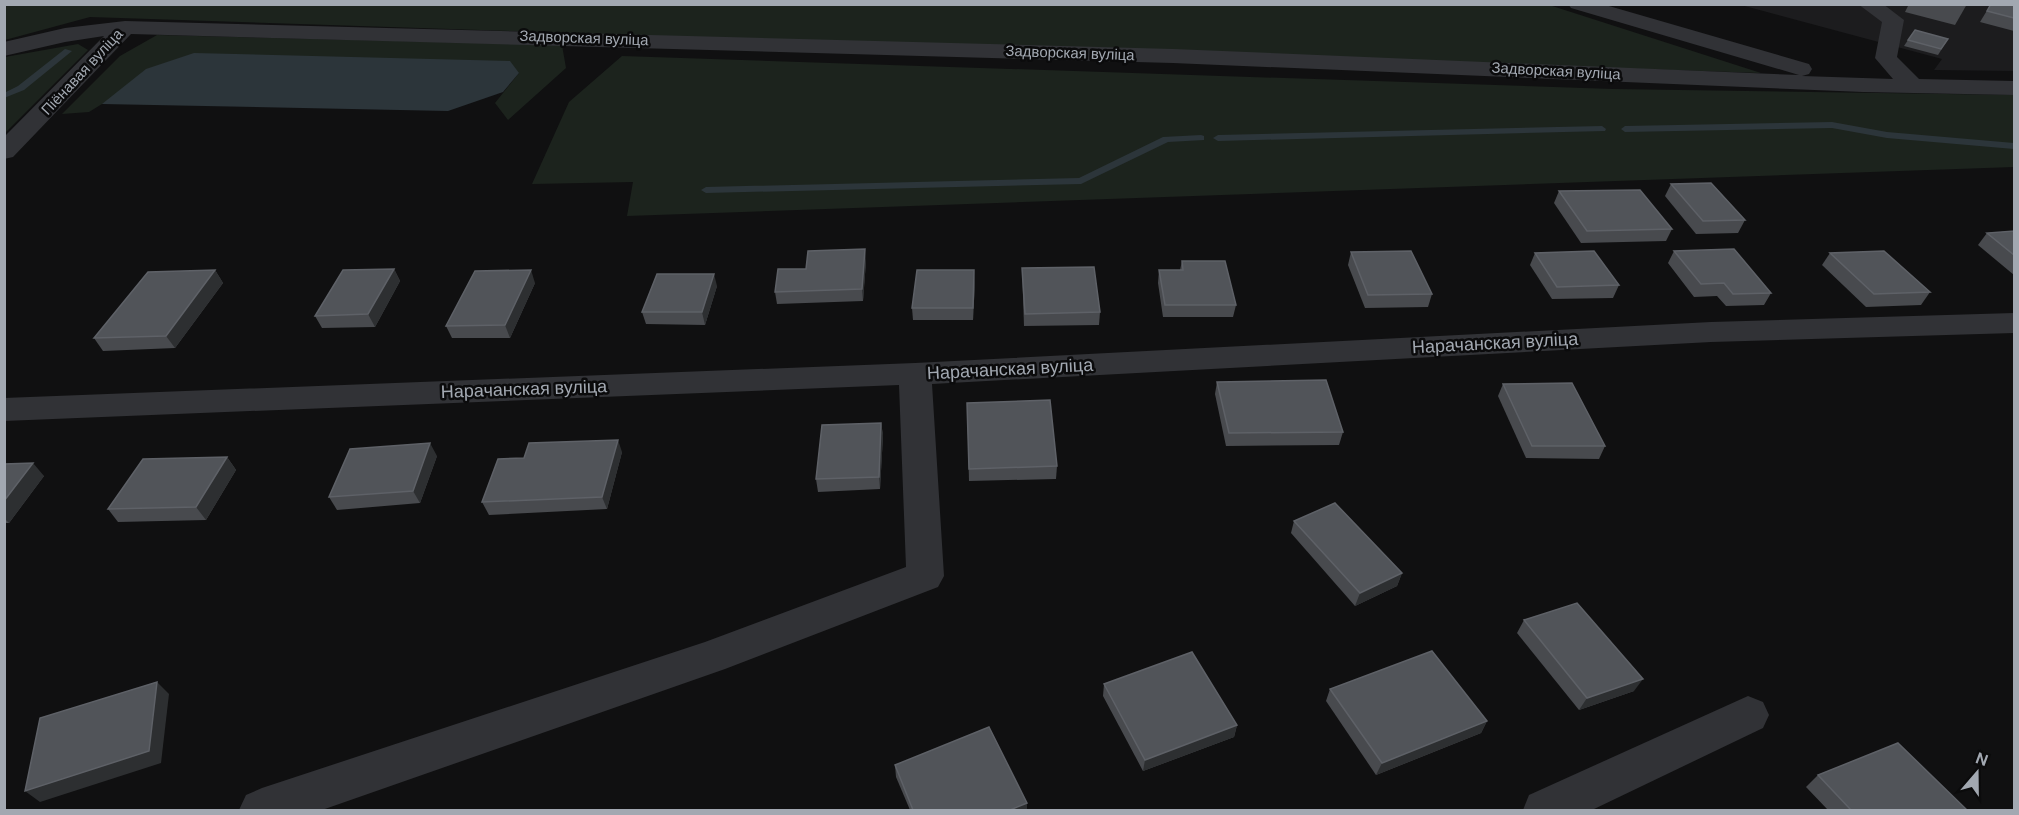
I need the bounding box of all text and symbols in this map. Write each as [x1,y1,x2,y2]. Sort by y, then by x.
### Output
street label: Піёнавая вуліца [37,24,128,119]
street label: Задворская вуліца [519,26,650,50]
street label: Задворская вуліца [1005,41,1136,65]
street label: Задворская вуліца [1491,58,1622,84]
street label: Нарачанская вуліца [1411,327,1580,359]
street label: Нарачанская вуліца [926,353,1095,385]
street label: Нарачанская вуліца [440,374,609,404]
north arrow [1947,743,2007,803]
text: N [1973,748,1991,771]

